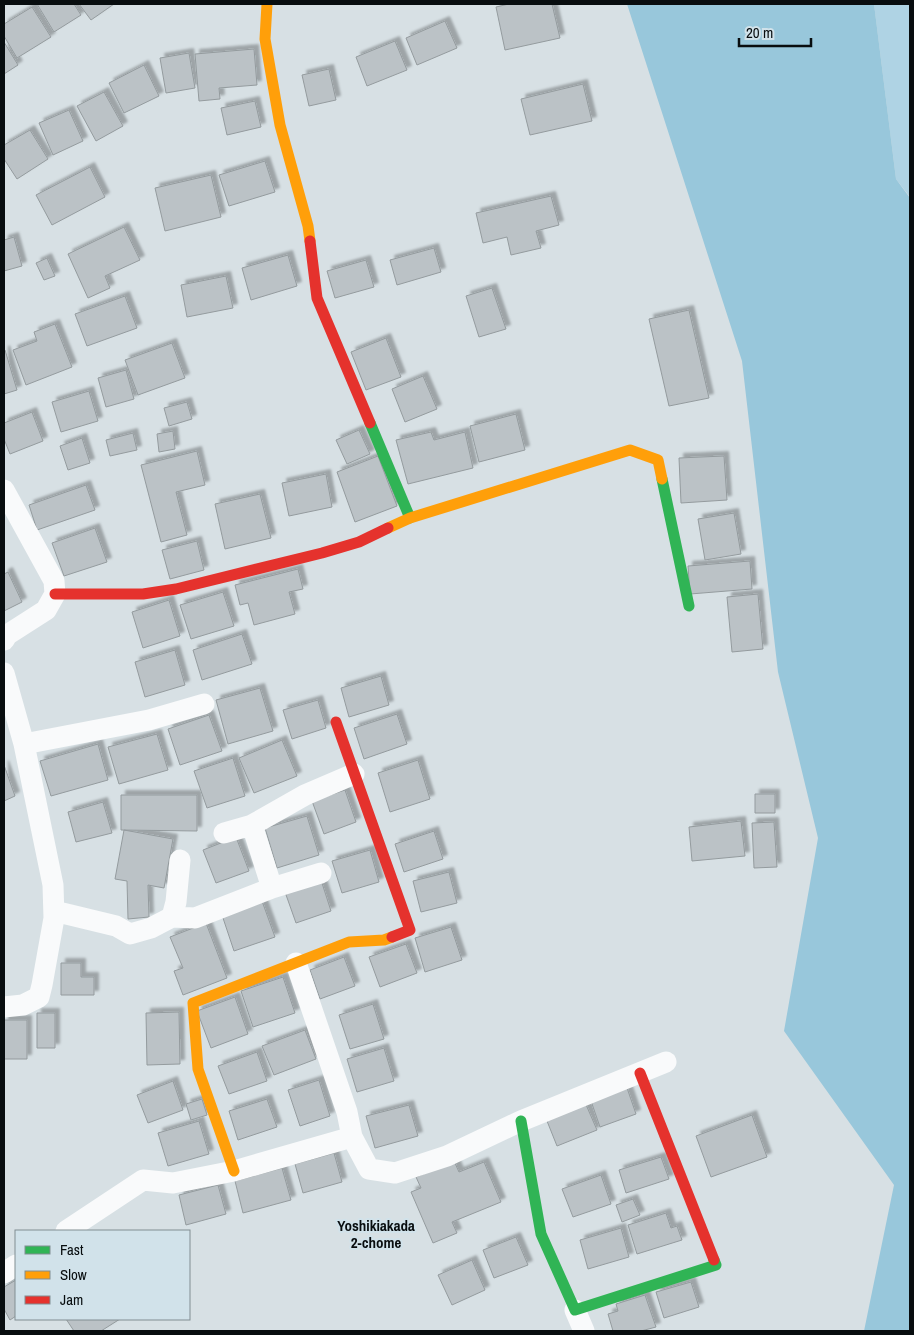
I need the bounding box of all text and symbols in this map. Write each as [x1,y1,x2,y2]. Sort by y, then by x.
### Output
scale bar [739,15,812,47]
text: 20 m [746,22,773,43]
district label: Yoshikiakada 2-chome [337,1215,415,1253]
legend [15,1230,190,1320]
text: Fast [60,1239,84,1260]
text: Slow [60,1264,87,1285]
text: Jam [60,1289,83,1310]

